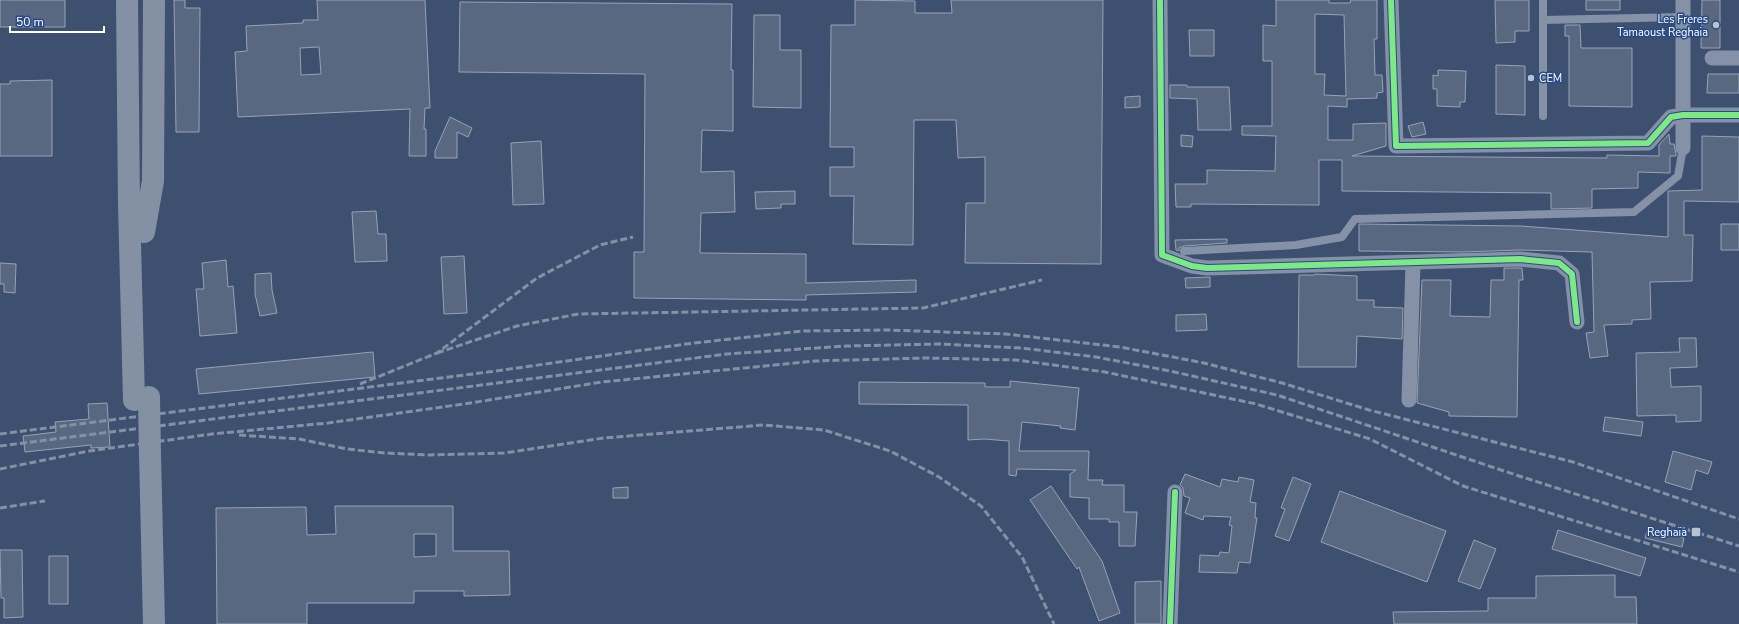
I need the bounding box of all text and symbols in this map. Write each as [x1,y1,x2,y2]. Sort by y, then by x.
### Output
scale bar [10,8,104,34]
place label: Les Freres Tamaoust Reghaia [1617,12,1708,40]
text: 50 m [16,14,44,30]
marker: Les Freres Tamaoust Reghaia [1711,20,1721,30]
place label: CEM [1539,71,1562,86]
marker: CEM [1526,73,1536,83]
place label: Reghaïa [1647,525,1687,540]
marker: Reghaïa [1690,526,1702,538]

